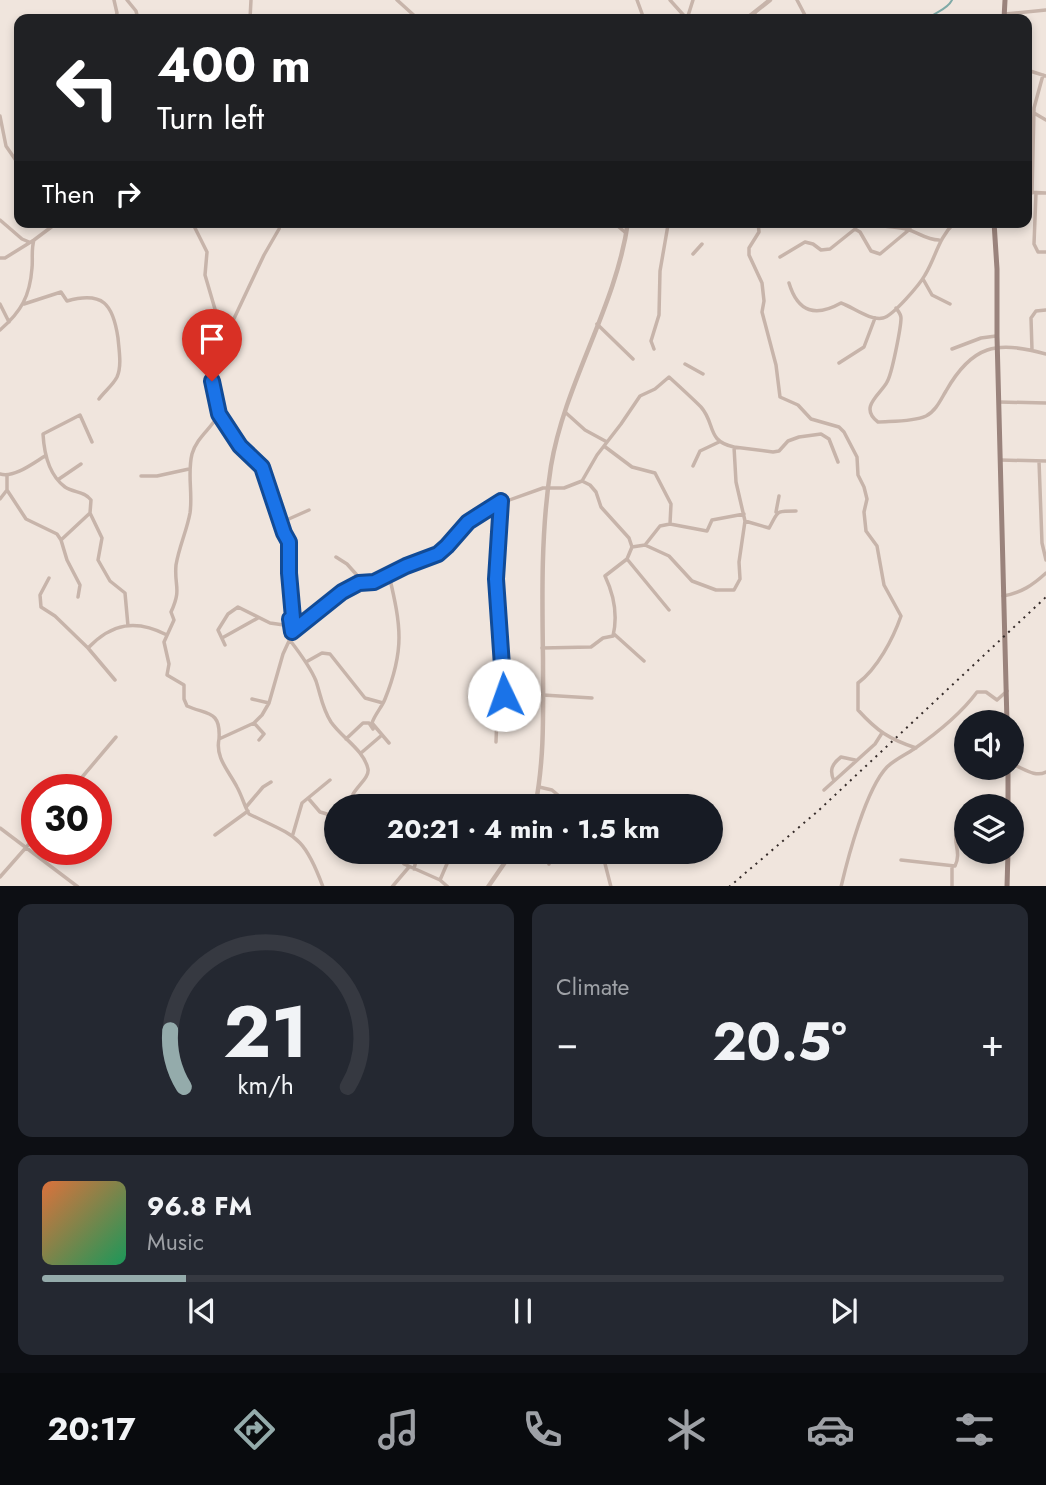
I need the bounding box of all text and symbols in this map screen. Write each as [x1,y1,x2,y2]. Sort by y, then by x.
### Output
text: 400 m [157,30,311,100]
icon: left [42,42,133,133]
text: Turn left [157,95,264,141]
text: Then [42,175,95,213]
icon: right [109,175,147,213]
pin [182,309,242,381]
icon: arrive [193,320,231,358]
position arrow [467,658,541,732]
map controls [954,710,1024,864]
button: sound [954,710,1024,780]
speed limit sign: 30 [21,774,112,865]
button: layers [954,794,1024,864]
text: 20:21 · 4 min · 1.5 km [387,810,660,848]
text: Climate [556,970,629,1004]
text: 21 [224,979,308,1084]
text: 20.5° [712,1004,847,1080]
text: − [556,1015,578,1070]
text: + [981,1015,1004,1070]
text: km/h [238,1066,294,1102]
text: 96.8 FM [147,1187,252,1225]
text: Music [147,1225,204,1259]
icon: previous [183,1292,221,1330]
icon: pause [504,1292,542,1330]
icon: next [825,1292,863,1330]
icon: directions [230,1405,279,1454]
icon: music [374,1405,423,1454]
icon: phone [518,1405,567,1454]
icon: climate [662,1405,711,1454]
icon: car [806,1405,855,1454]
icon: filters [950,1405,999,1454]
text: 20:17 [47,1406,136,1452]

